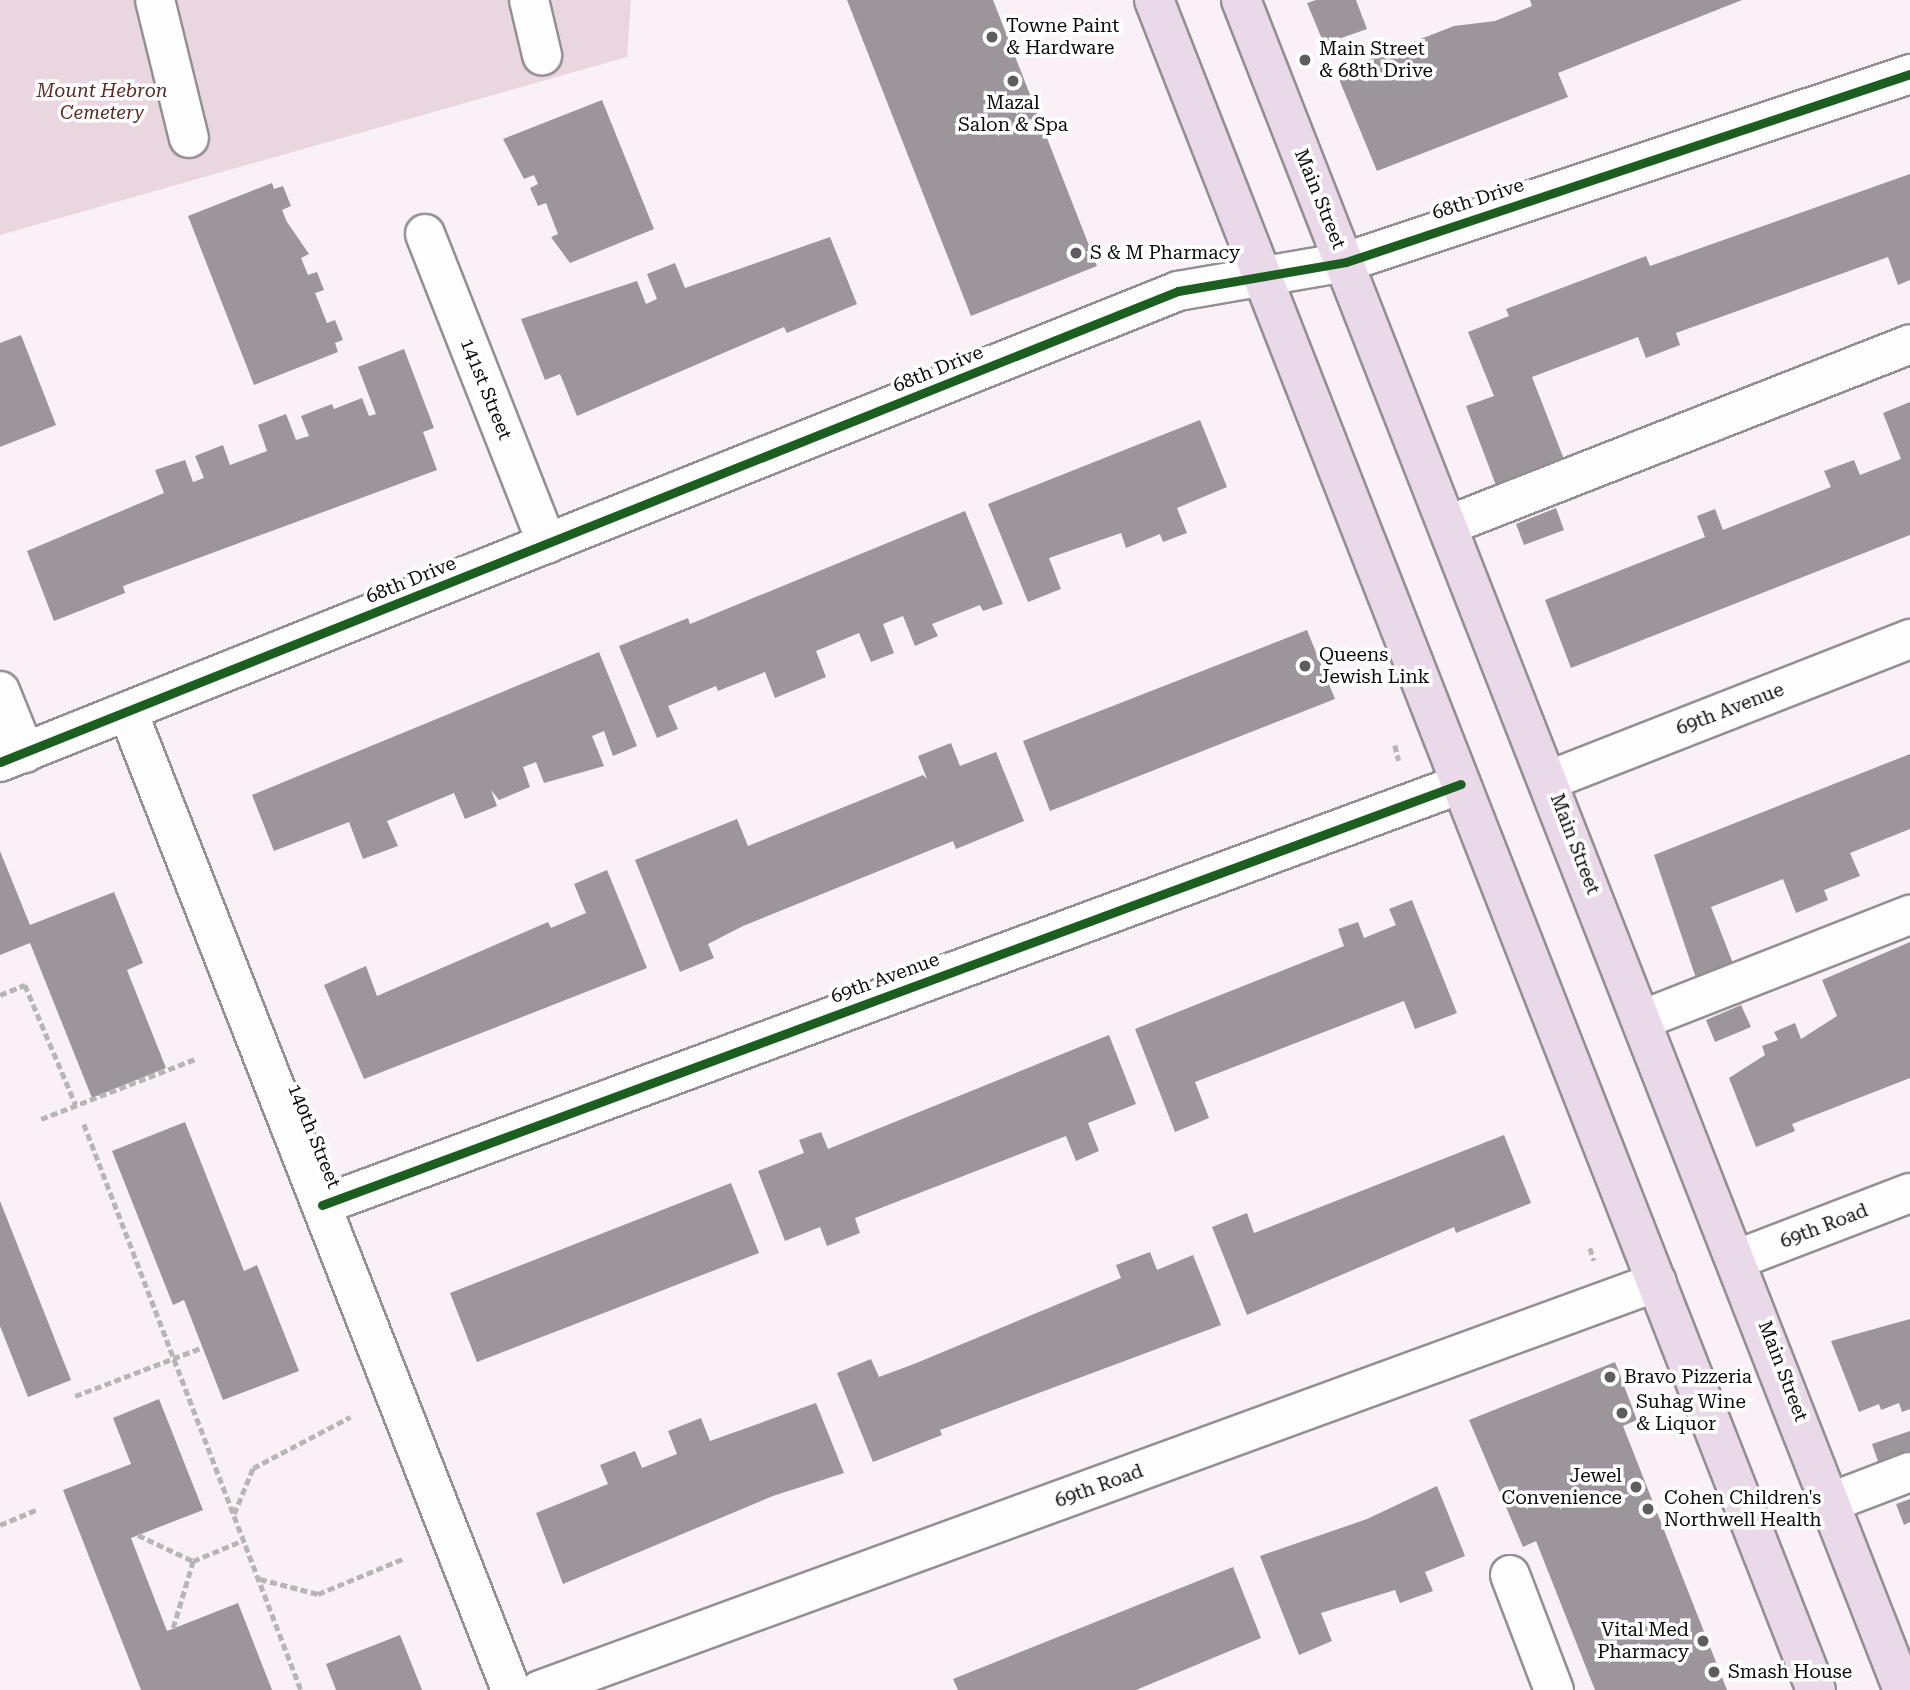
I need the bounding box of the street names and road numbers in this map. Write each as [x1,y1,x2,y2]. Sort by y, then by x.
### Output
street label: Main Street [1290,146,1350,252]
street label: 68th Drive [1429,173,1527,225]
street label: 141st Street [455,335,517,443]
street label: 68th Drive [890,341,986,397]
street label: 68th Drive [363,552,459,608]
street label: 69th Avenue [1673,678,1787,740]
street label: Main Street [1545,791,1605,897]
street label: 69th Avenue [828,948,942,1008]
street label: 140th Street [283,1080,345,1192]
street label: 69th Road [1777,1199,1871,1253]
street label: Main Street [1753,1318,1813,1424]
street label: 69th Road [1052,1460,1146,1512]

